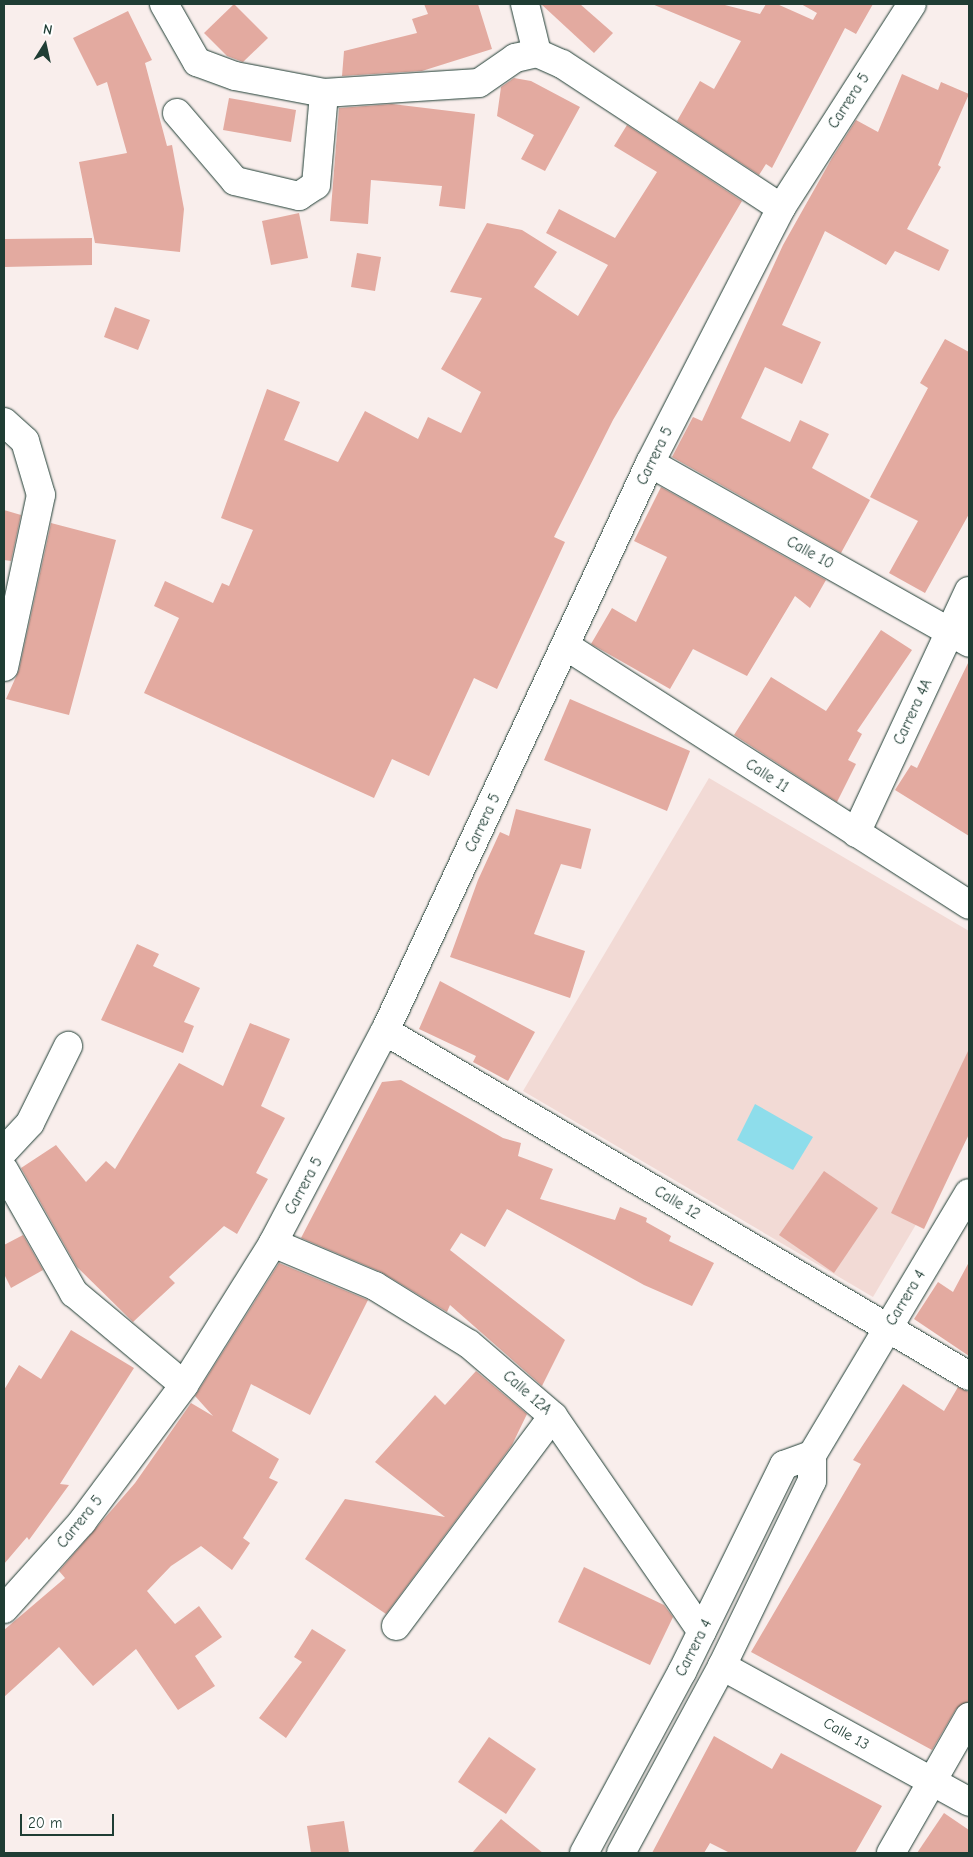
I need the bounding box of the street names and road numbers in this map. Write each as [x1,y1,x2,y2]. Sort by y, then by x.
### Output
street label: Carrera 5 [824,70,874,132]
street label: Carrera 5 [633,424,677,488]
street label: Calle 10 [783,533,837,573]
street label: Carrera 4A [890,676,936,748]
street label: Calle 11 [742,755,792,797]
street label: Carrera 5 [462,791,504,855]
street label: Carrera 5 [281,1154,327,1218]
street label: Calle 12 [651,1182,703,1224]
street label: Carrera 4 [882,1267,930,1329]
street label: Calle 12A [499,1367,555,1419]
street label: Carrera 5 [53,1492,107,1552]
street label: Carrera 4 [672,1616,716,1680]
street label: Calle 13 [820,1714,872,1754]

